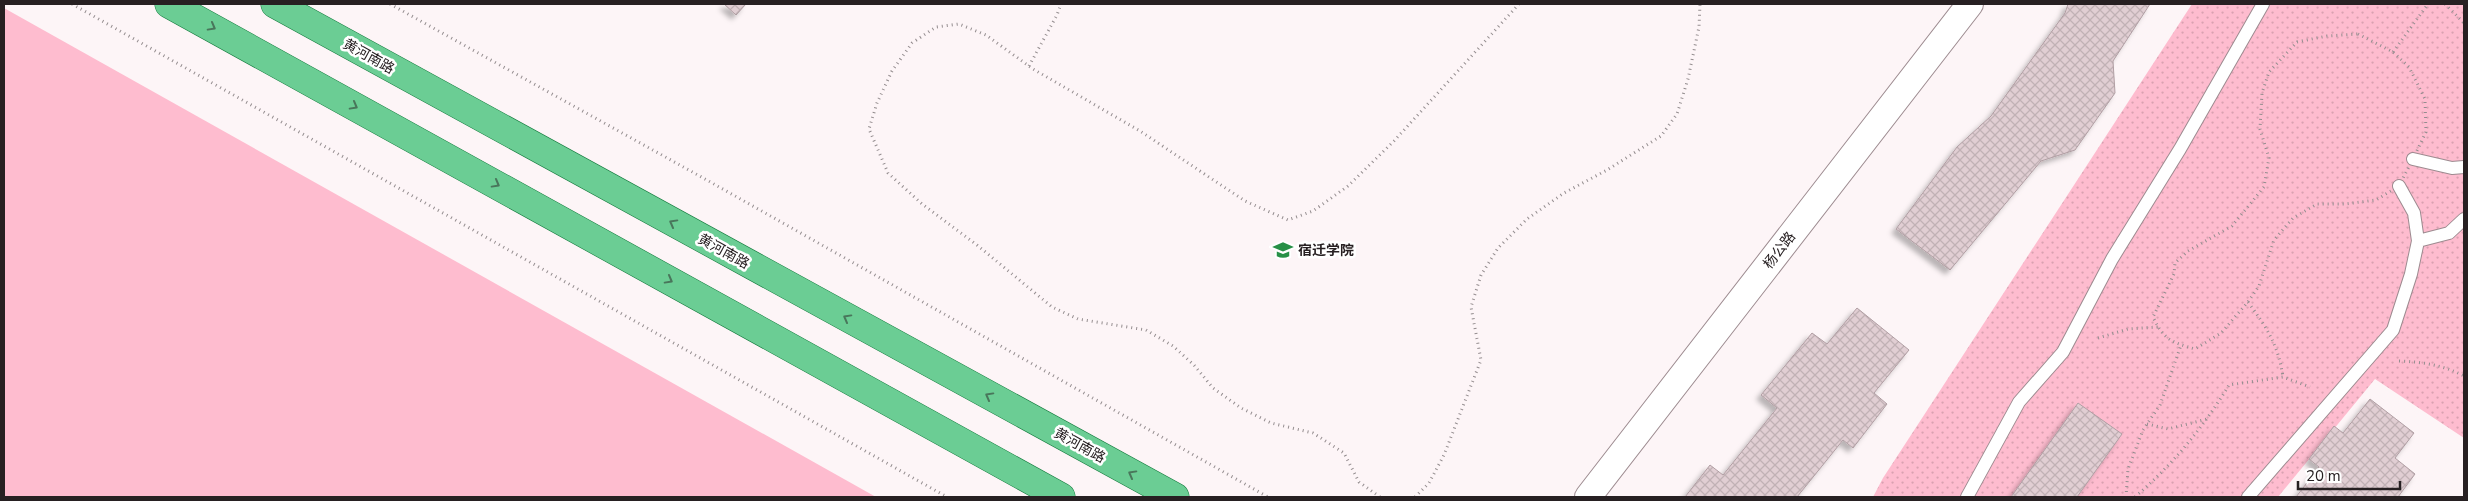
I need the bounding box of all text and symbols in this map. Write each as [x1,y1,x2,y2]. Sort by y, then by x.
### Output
one-way arrow [206,21,215,31]
street label: 黄河南路 [340,35,398,78]
one-way arrow [349,100,358,110]
one-way arrow [491,178,500,188]
one-way arrow [670,220,679,230]
street label: 杨公路 [1759,228,1800,273]
street label: 黄河南路 [695,230,753,273]
school or university icon: 宿迁学院 [1272,239,1294,261]
place label: 宿迁学院 [1298,241,1354,260]
one-way arrow [664,274,673,284]
one-way arrow [843,314,852,324]
one-way arrow [986,392,995,402]
street label: 黄河南路 [1051,424,1109,467]
scale bar [2298,458,2400,490]
text: 20 m [2306,466,2341,486]
one-way arrow [1128,470,1137,480]

